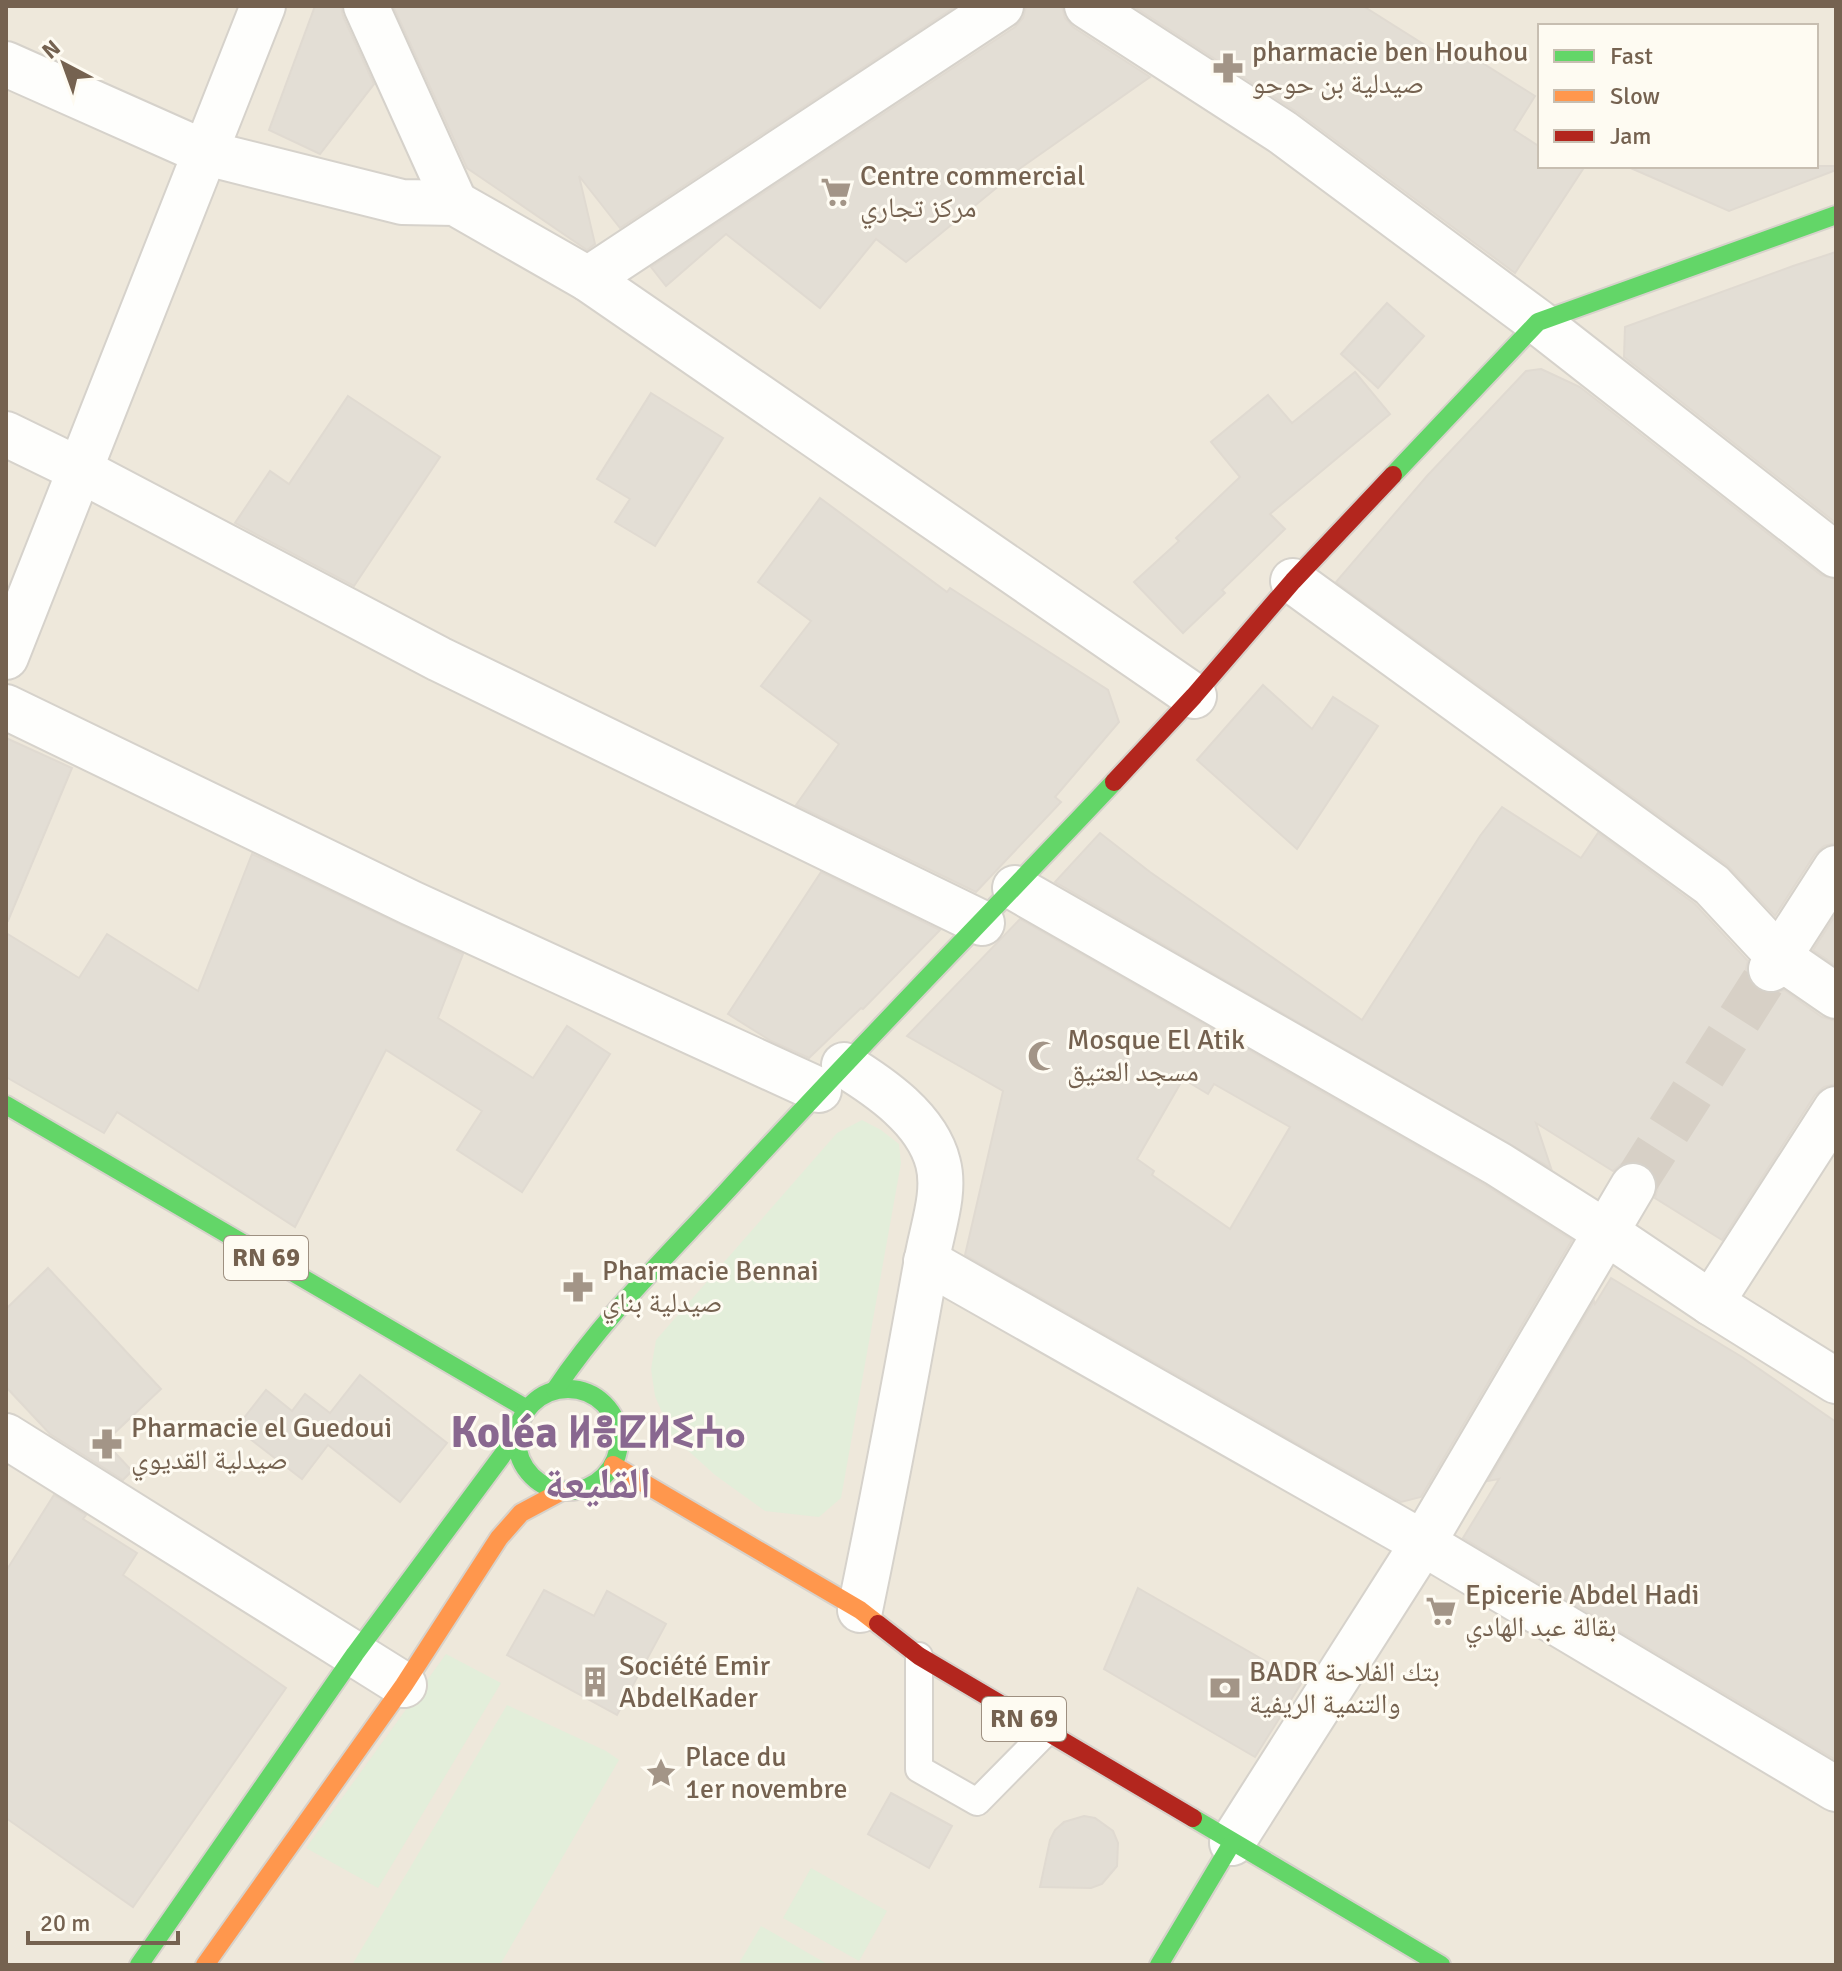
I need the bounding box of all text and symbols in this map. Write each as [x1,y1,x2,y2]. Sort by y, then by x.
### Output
north arrow [24,24,104,104]
legend [1538,24,1818,168]
text: N [37,34,66,64]
place label: pharmacie ben Houhou صيدلية بن حوحو [1252,35,1528,101]
text: Fast [1610,41,1653,71]
pharmacy icon: pharmacie ben Houhou صيدلية بن حوحو [1211,51,1245,85]
text: Slow [1610,81,1660,111]
text: Jam [1610,121,1651,151]
place label: Centre commercial مركز تجاري [860,159,1085,230]
supermarket icon: Centre commercial مركز تجاري [819,175,853,209]
place label: Mosque El Atik مسجد العتيق [1067,1023,1245,1089]
mosque icon: Mosque El Atik مسجد العتيق [1026,1039,1060,1073]
road number: RN 69 [224,1236,308,1280]
place label: Pharmacie Bennai صيدلية بناي [602,1254,819,1325]
pharmacy icon: Pharmacie Bennai صيدلية بناي [561,1270,595,1304]
district label: Koléa ⵍⴻⵇⵍⵉⵄⴰ القليعة [450,1406,746,1511]
place label: Pharmacie el Guedoui صيدلية القديوي [131,1411,392,1482]
pharmacy icon: Pharmacie el Guedoui صيدلية القديوي [90,1427,124,1461]
place label: Epicerie Abdel Hadi بقالة عبد الهادي [1465,1578,1699,1649]
supermarket icon: Epicerie Abdel Hadi بقالة عبد الهادي [1424,1594,1458,1628]
place label: Société Emir AbdelKader [619,1649,771,1715]
place label: BADR بتك الفلاحة والتنمية الريفية [1249,1655,1440,1721]
building icon: Société Emir AbdelKader [578,1665,612,1699]
bank icon: BADR بتك الفلاحة والتنمية الريفية [1208,1671,1242,1705]
road number: RN 69 [982,1697,1066,1741]
place label: Place du 1er novembre [685,1740,847,1806]
place icon: Place du 1er novembre [644,1756,678,1790]
scale bar [28,1895,178,1945]
text: 20 m [40,1908,90,1938]

